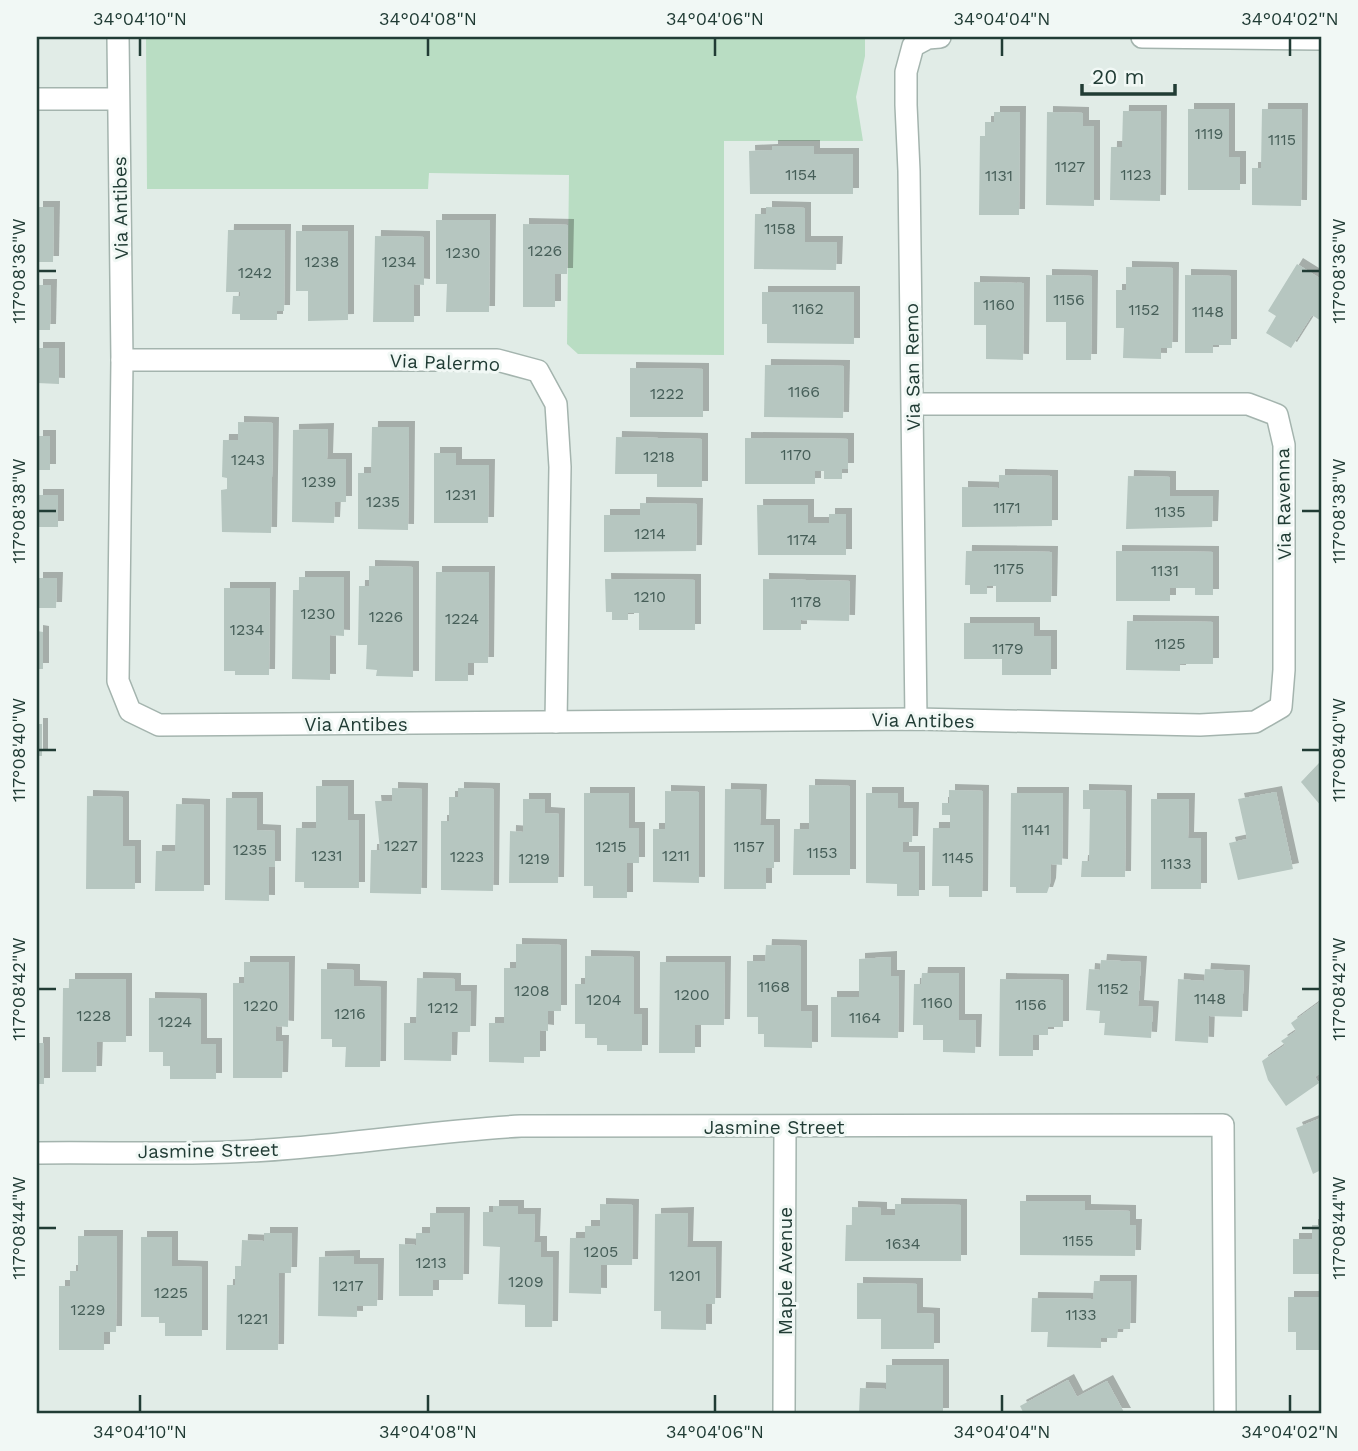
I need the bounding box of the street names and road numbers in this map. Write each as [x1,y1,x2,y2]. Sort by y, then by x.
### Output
street label: Via Antibes [108,156,133,260]
street label: Via San Remo [900,303,925,431]
street label: Via Palermo [389,349,501,376]
street label: Via Ravenna [1271,447,1296,560]
street label: Via Antibes [871,708,975,733]
street label: Via Antibes [304,713,408,736]
street label: Jasmine Street [704,1116,844,1139]
street label: Jasmine Street [137,1138,279,1163]
street label: Maple Avenue [774,1207,797,1335]

